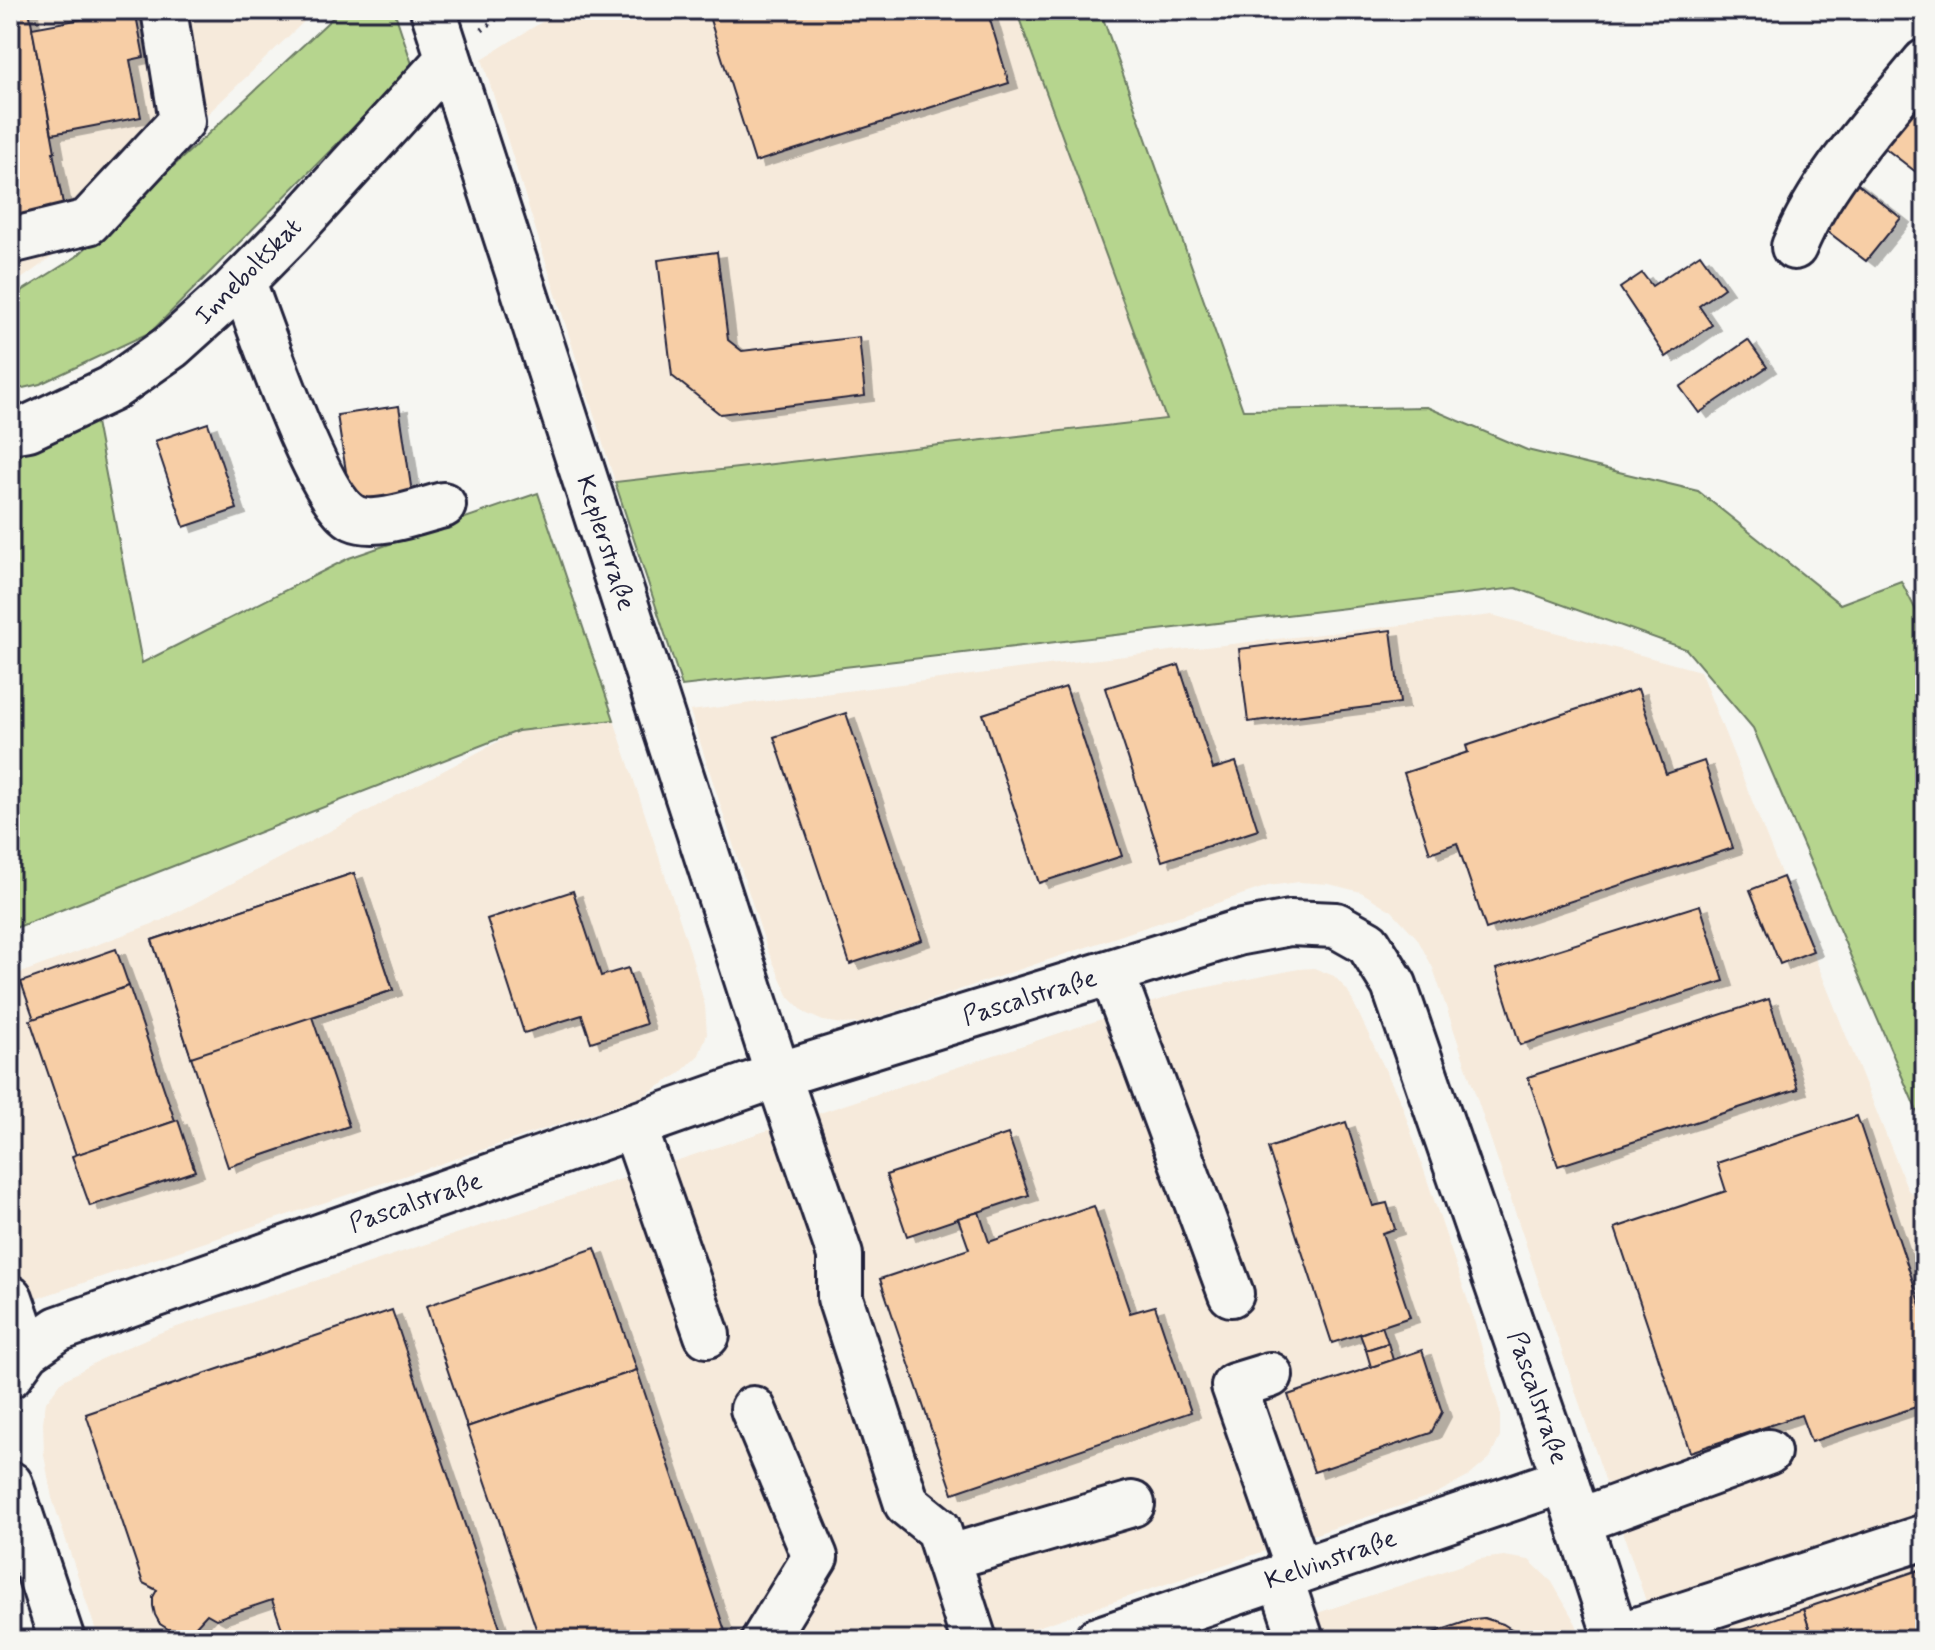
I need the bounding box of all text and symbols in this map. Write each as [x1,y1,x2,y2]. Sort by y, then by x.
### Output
street label: Inneboltskat [188,211,310,333]
street label: Keplerstraße [567,471,643,615]
street label: Pascalstraße [959,961,1101,1034]
street label: Pascalstraße [345,1164,487,1242]
street label: Pascalstraße [1498,1327,1576,1469]
street label: Kelvinstraße [1261,1522,1401,1598]

